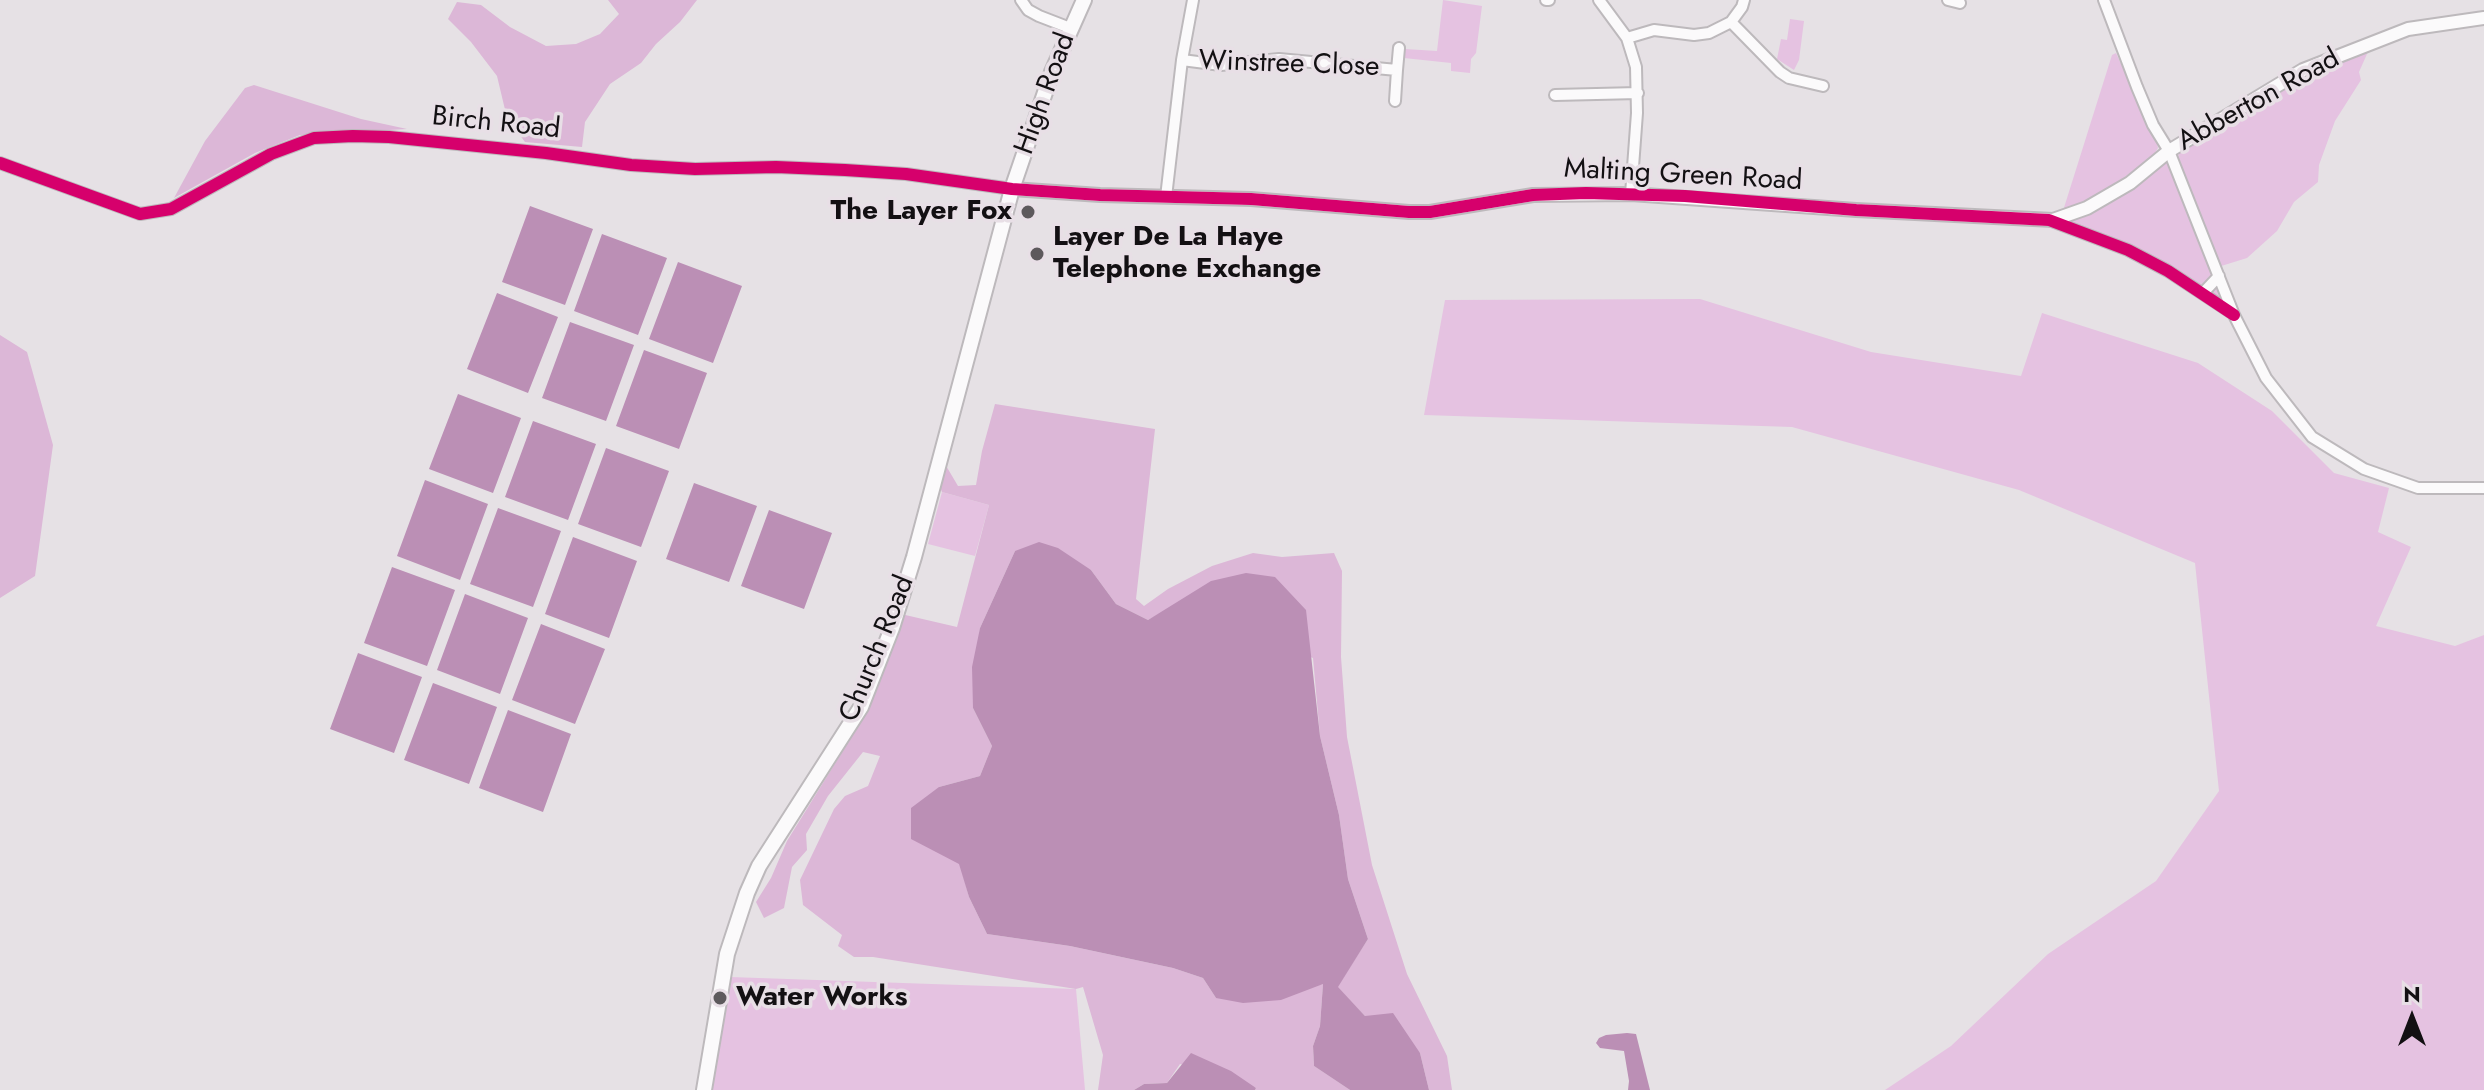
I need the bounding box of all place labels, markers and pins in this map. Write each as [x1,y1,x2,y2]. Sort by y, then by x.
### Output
place label: The Layer Fox [830,195,1012,229]
marker: The Layer Fox [1019,203,1037,221]
place label: Layer De La Haye Telephone Exchange [1053,221,1321,287]
marker: Layer De La Haye Telephone Exchange [1028,245,1046,263]
place label: Water Works [736,981,907,1015]
marker: Water Works [711,989,729,1007]

